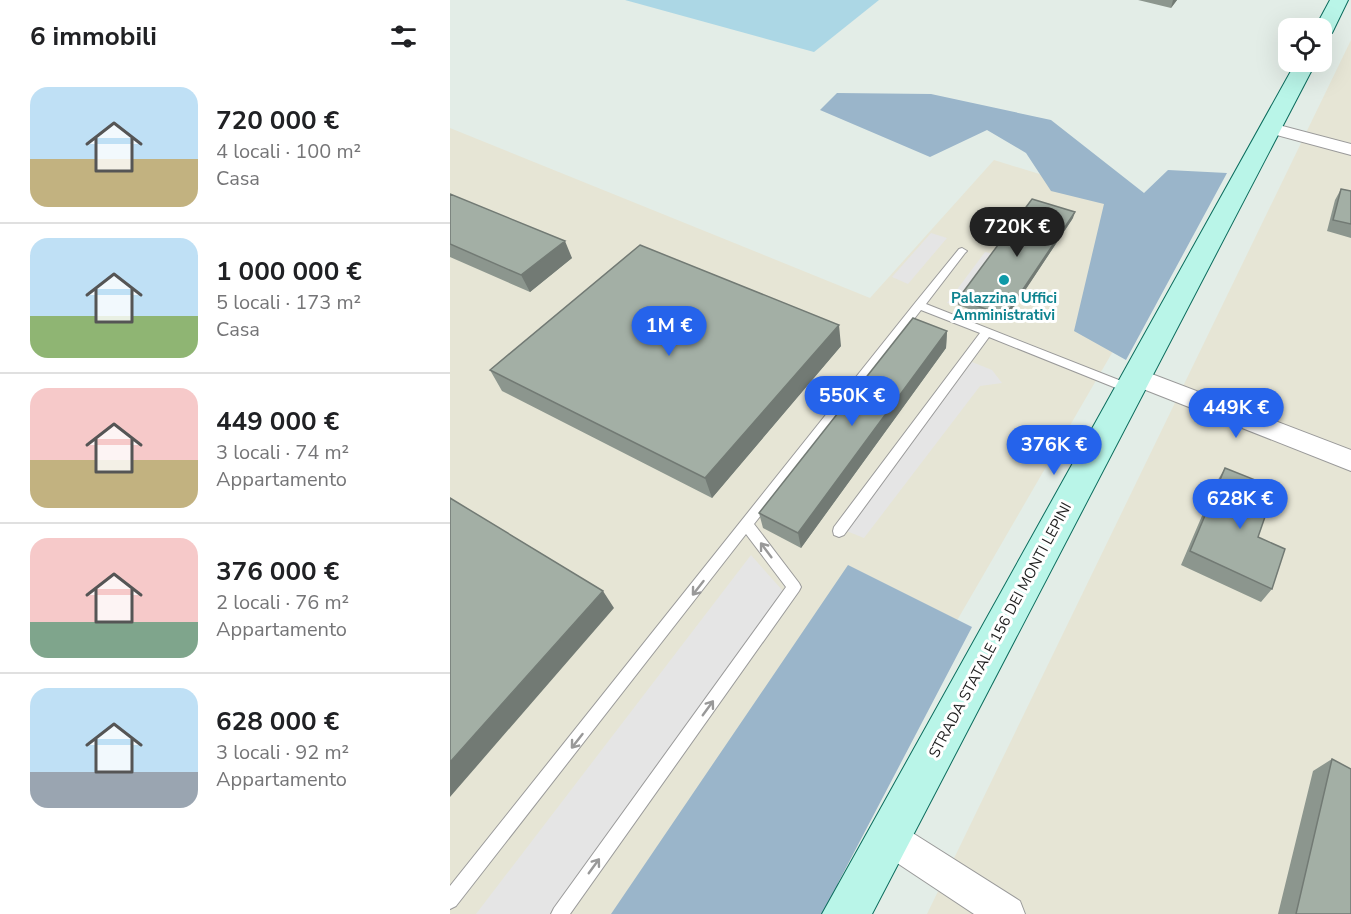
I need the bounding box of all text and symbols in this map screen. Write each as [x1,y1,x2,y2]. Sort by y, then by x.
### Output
map controls [1278,18,1332,72]
button: locate [1278,18,1332,72]
text: 6 immobili [30,19,157,54]
icon: filters [387,20,420,53]
text: 720 000 € [216,103,339,138]
icon: home [78,111,150,183]
text: 4 locali · 100 m² [216,138,361,165]
text: Casa [216,165,260,192]
pin: 720K € [968,207,1066,258]
text: 720K € [984,213,1050,240]
text: 1 000 000 € [216,254,362,289]
icon: home [78,262,150,334]
marker: Palazzina Uffici Amministrativi [997,273,1011,287]
place label: Palazzina Uffici Amministrativi [951,288,1057,325]
text: 5 locali · 173 m² [216,289,361,316]
pin: 1M € [633,306,705,357]
text: 1M € [646,312,692,339]
text: Casa [216,316,260,343]
pin: 550K € [803,376,901,427]
text: 550K € [819,382,885,409]
pin: 449K € [1187,388,1285,439]
text: 449K € [1203,394,1269,421]
text: 449 000 € [216,404,339,439]
icon: home [78,412,150,484]
pin: 376K € [1005,425,1103,476]
text: 376K € [1021,431,1087,458]
text: 3 locali · 74 m² [216,439,349,466]
text: Appartamento [216,466,347,493]
pin: 628K € [1191,479,1289,530]
text: 628K € [1207,485,1273,512]
street label: STRADA STATALE 156 DEI MONTI LEPINI [924,499,1076,761]
one-way arrow [760,543,773,559]
text: 376 000 € [216,554,339,589]
icon: home [78,562,150,634]
one-way arrow [691,580,705,595]
text: 2 locali · 76 m² [216,589,349,616]
text: Appartamento [216,616,347,643]
one-way arrow [702,700,714,716]
text: 628 000 € [216,704,339,739]
icon: home [78,712,150,784]
one-way arrow [570,732,583,748]
text: 3 locali · 92 m² [216,739,349,766]
text: Appartamento [216,766,347,793]
one-way arrow [588,859,600,875]

